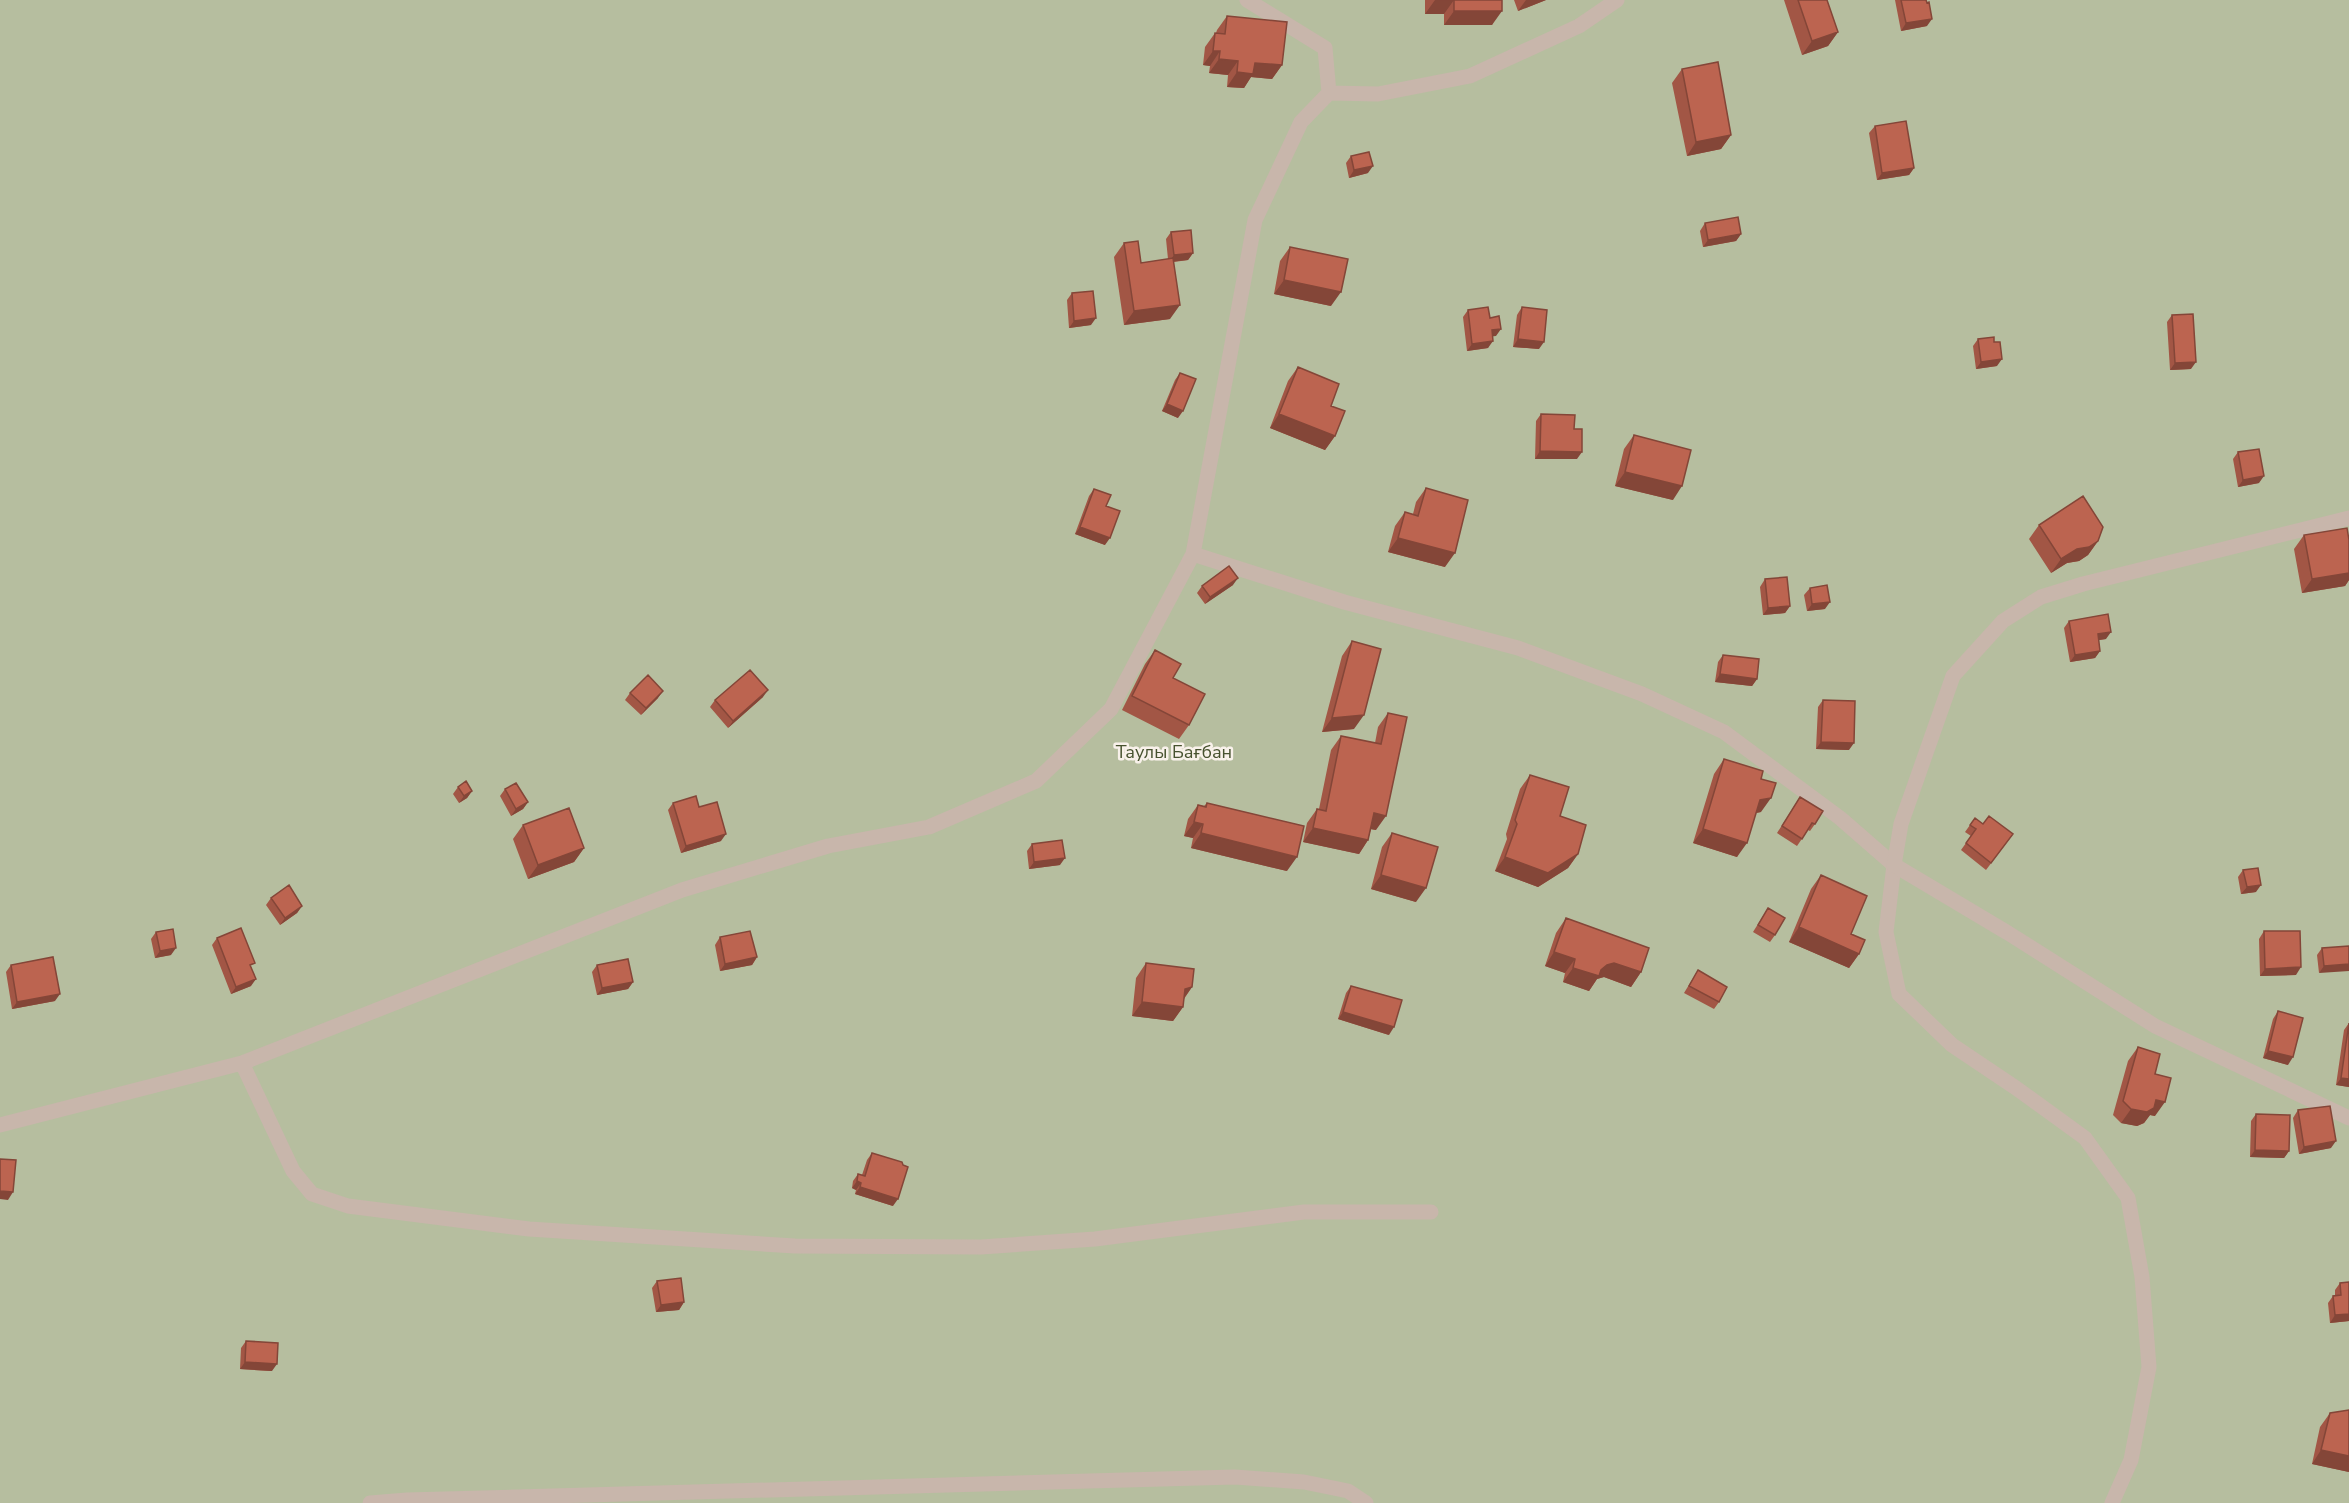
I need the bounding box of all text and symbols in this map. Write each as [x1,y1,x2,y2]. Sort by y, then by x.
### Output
park label: Таулы Бағбан [1116,740,1232,764]

